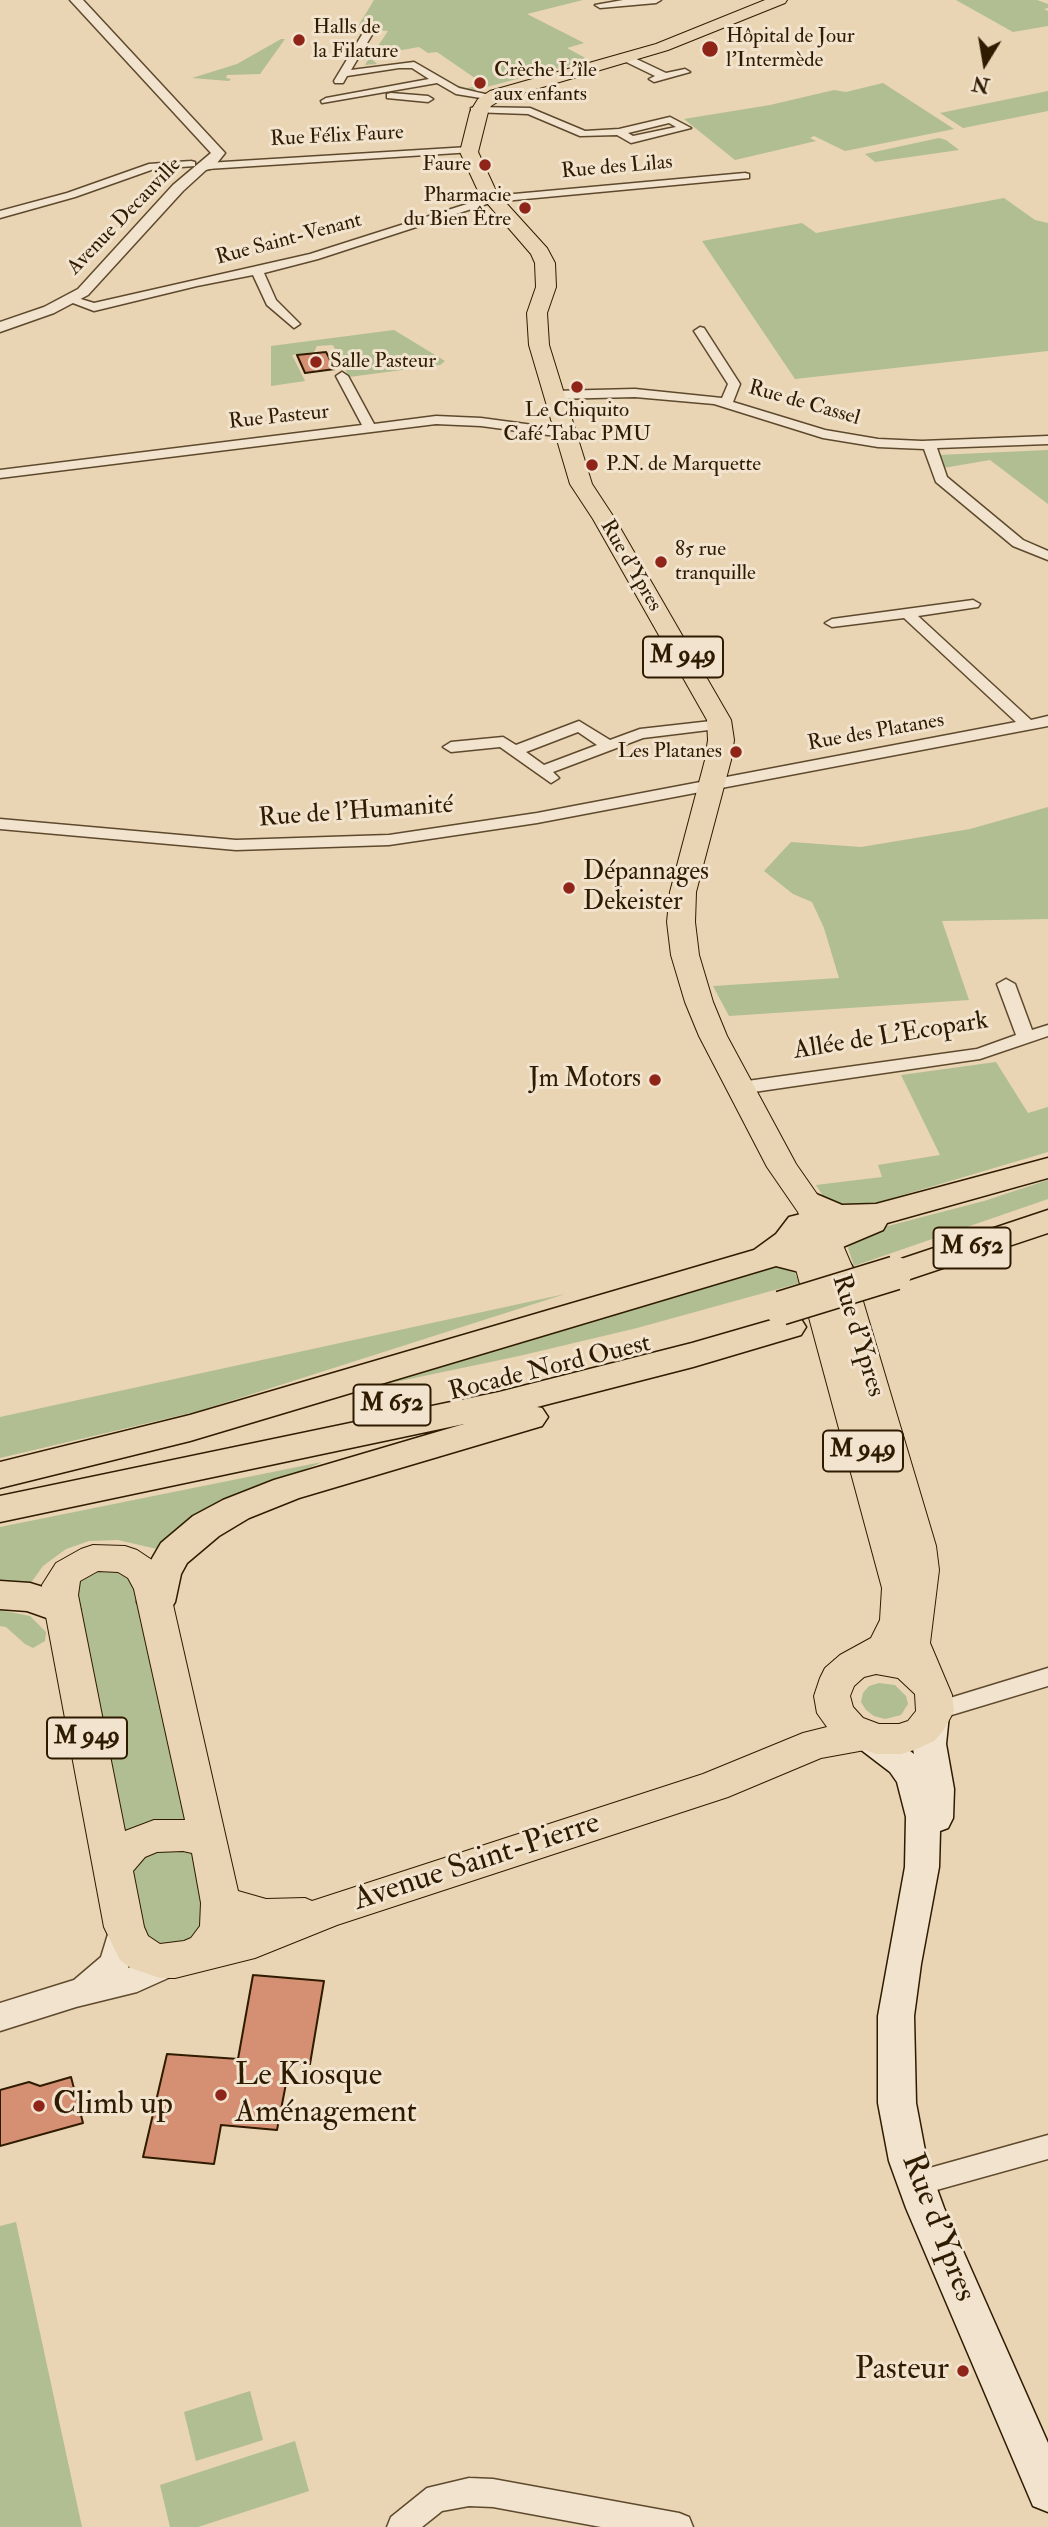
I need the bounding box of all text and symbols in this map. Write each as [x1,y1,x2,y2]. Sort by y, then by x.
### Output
place label: Halls de la Filature [313,15,398,65]
place label: Hôpital de Jour l'Intermède [726,24,855,74]
north arrow [950,28,1020,98]
marker: Halls de la Filature [291,32,307,48]
marker: Hôpital de Jour l'Intermède [700,39,720,59]
place label: Crèche L'île aux enfants [494,58,597,108]
text: N [970,70,992,97]
marker: Crèche L'île aux enfants [472,75,488,91]
street label: Rue Félix Faure [270,121,404,153]
street label: Rue des Lilas [560,151,674,185]
place label: Faure [422,152,471,178]
street label: Avenue Decauville [63,153,187,281]
marker: Faure [477,157,493,173]
place label: Pharmacie du Bien Être [404,183,511,233]
marker: Pharmacie du Bien Être [517,200,533,216]
street label: Rue Saint-Venant [213,208,365,272]
place label: Salle Pasteur [330,349,436,375]
marker: Salle Pasteur [308,354,324,370]
street label: Rue de Cassel [745,376,863,432]
marker: Le Chiquito Café Tabac PMU [569,379,585,395]
place label: Le Chiquito Café Tabac PMU [503,398,651,448]
street label: Rue Pasteur [228,400,330,436]
place label: P.N. de Marquette [606,452,761,478]
marker: P.N. de Marquette [584,457,600,473]
street label: Rue d'Ypres [594,516,666,616]
place label: 85 rue tranquille [675,537,756,587]
marker: 85 rue tranquille [653,554,669,570]
road number: M 949 [643,636,723,678]
street label: Rue des Platanes [806,709,946,757]
place label: Les Platanes [618,739,722,765]
marker: Les Platanes [728,744,744,760]
street label: Rue de l'Humanité [257,791,455,835]
place label: Dépannages Dekeister [583,857,709,918]
marker: Dépannages Dekeister [561,880,577,896]
street label: Allée de L'Ecopark [791,1006,991,1068]
place label: Jm Motors [529,1064,641,1096]
marker: Jm Motors [647,1072,663,1088]
road number: M 652 [934,1228,1010,1268]
street label: Rue d'Ypres [824,1271,890,1401]
street label: Rocade Nord Ouest [446,1329,654,1409]
road number: M 652 [354,1385,430,1426]
road number: M 949 [823,1430,903,1471]
road number: M 949 [47,1718,127,1758]
street label: Avenue Saint-Pierre [349,1805,605,1921]
place label: Le Kiosque Aménagement [235,2058,417,2133]
place label: Climb up [53,2087,173,2125]
marker: Le Kiosque Aménagement [213,2087,229,2103]
marker: Climb up [31,2098,47,2114]
street label: Rue d'Ypres [891,2149,983,2307]
place label: Pasteur [855,2352,949,2390]
marker: Pasteur [955,2363,971,2379]

